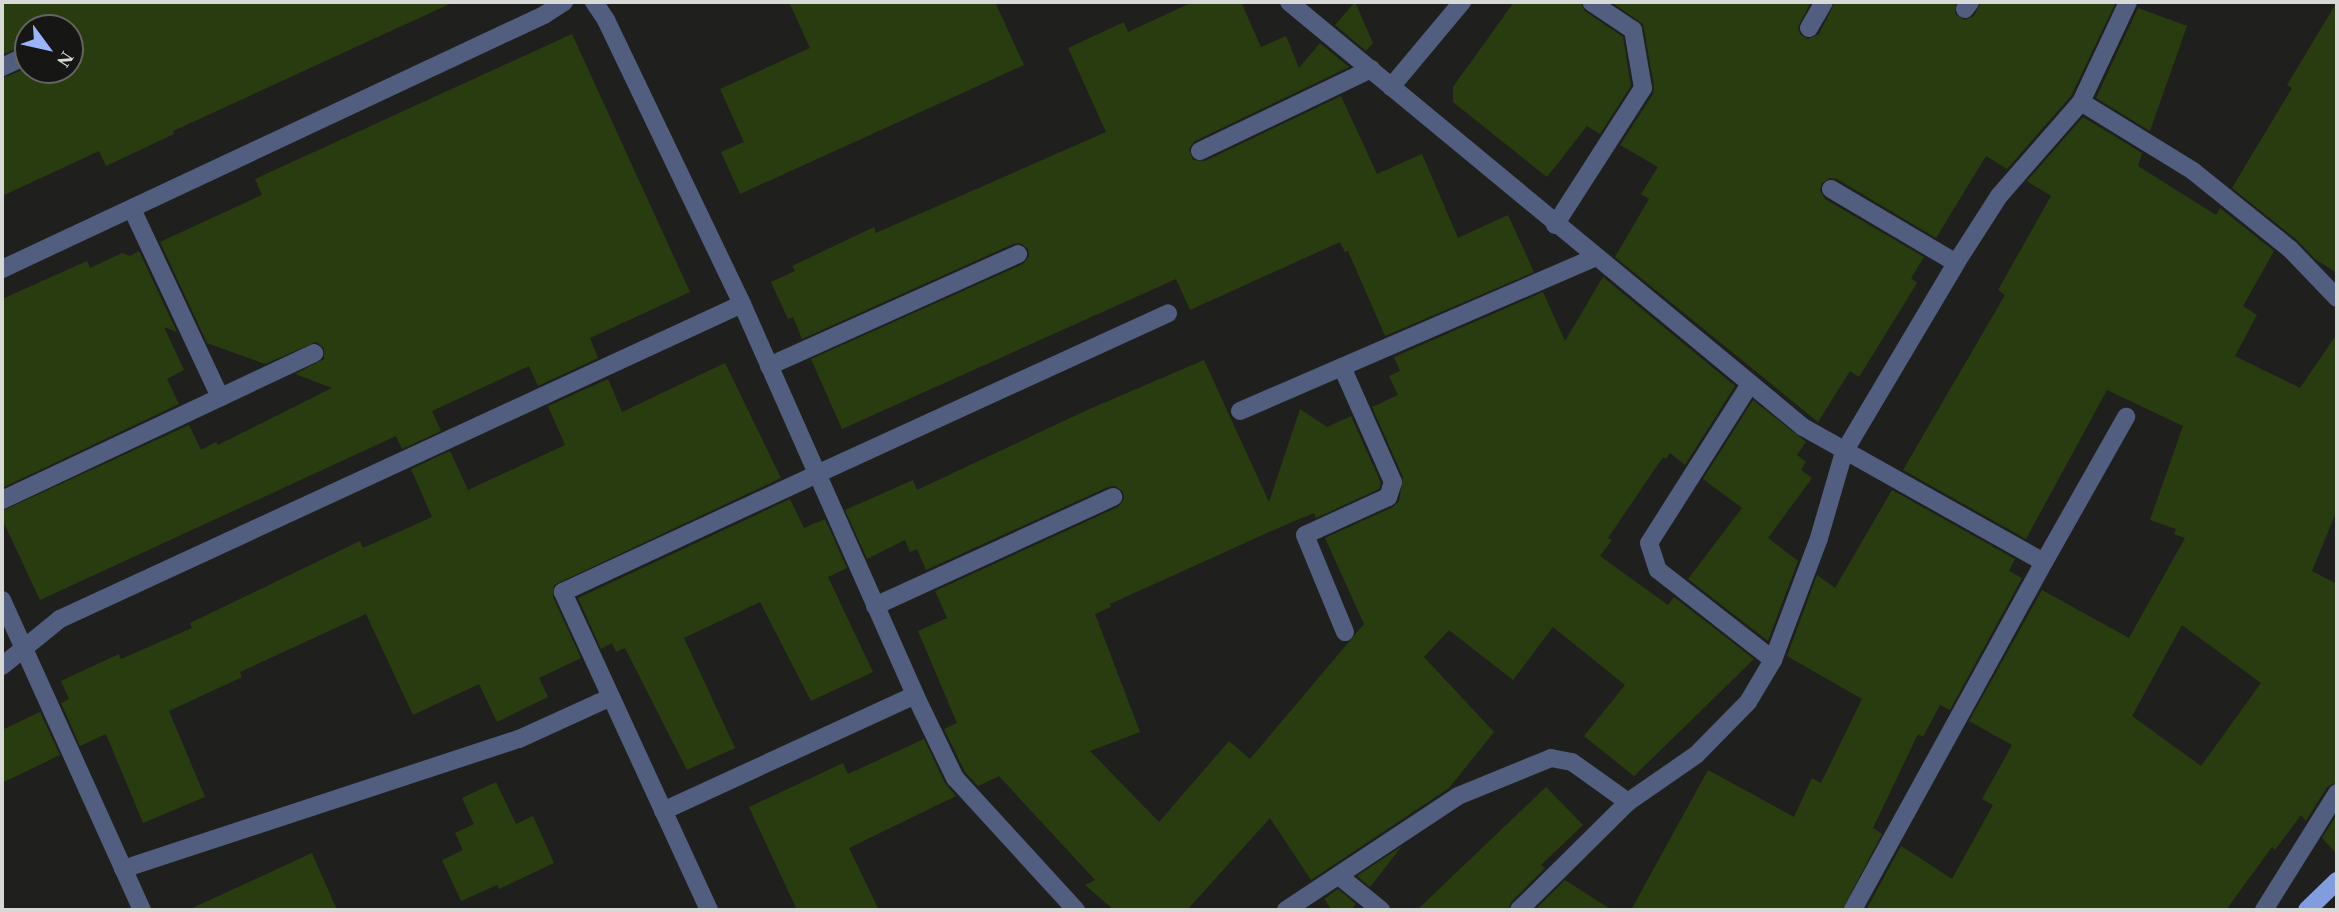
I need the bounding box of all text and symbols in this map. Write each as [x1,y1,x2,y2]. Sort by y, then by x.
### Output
north arrow [14,14,84,84]
text: N [53,48,78,71]

